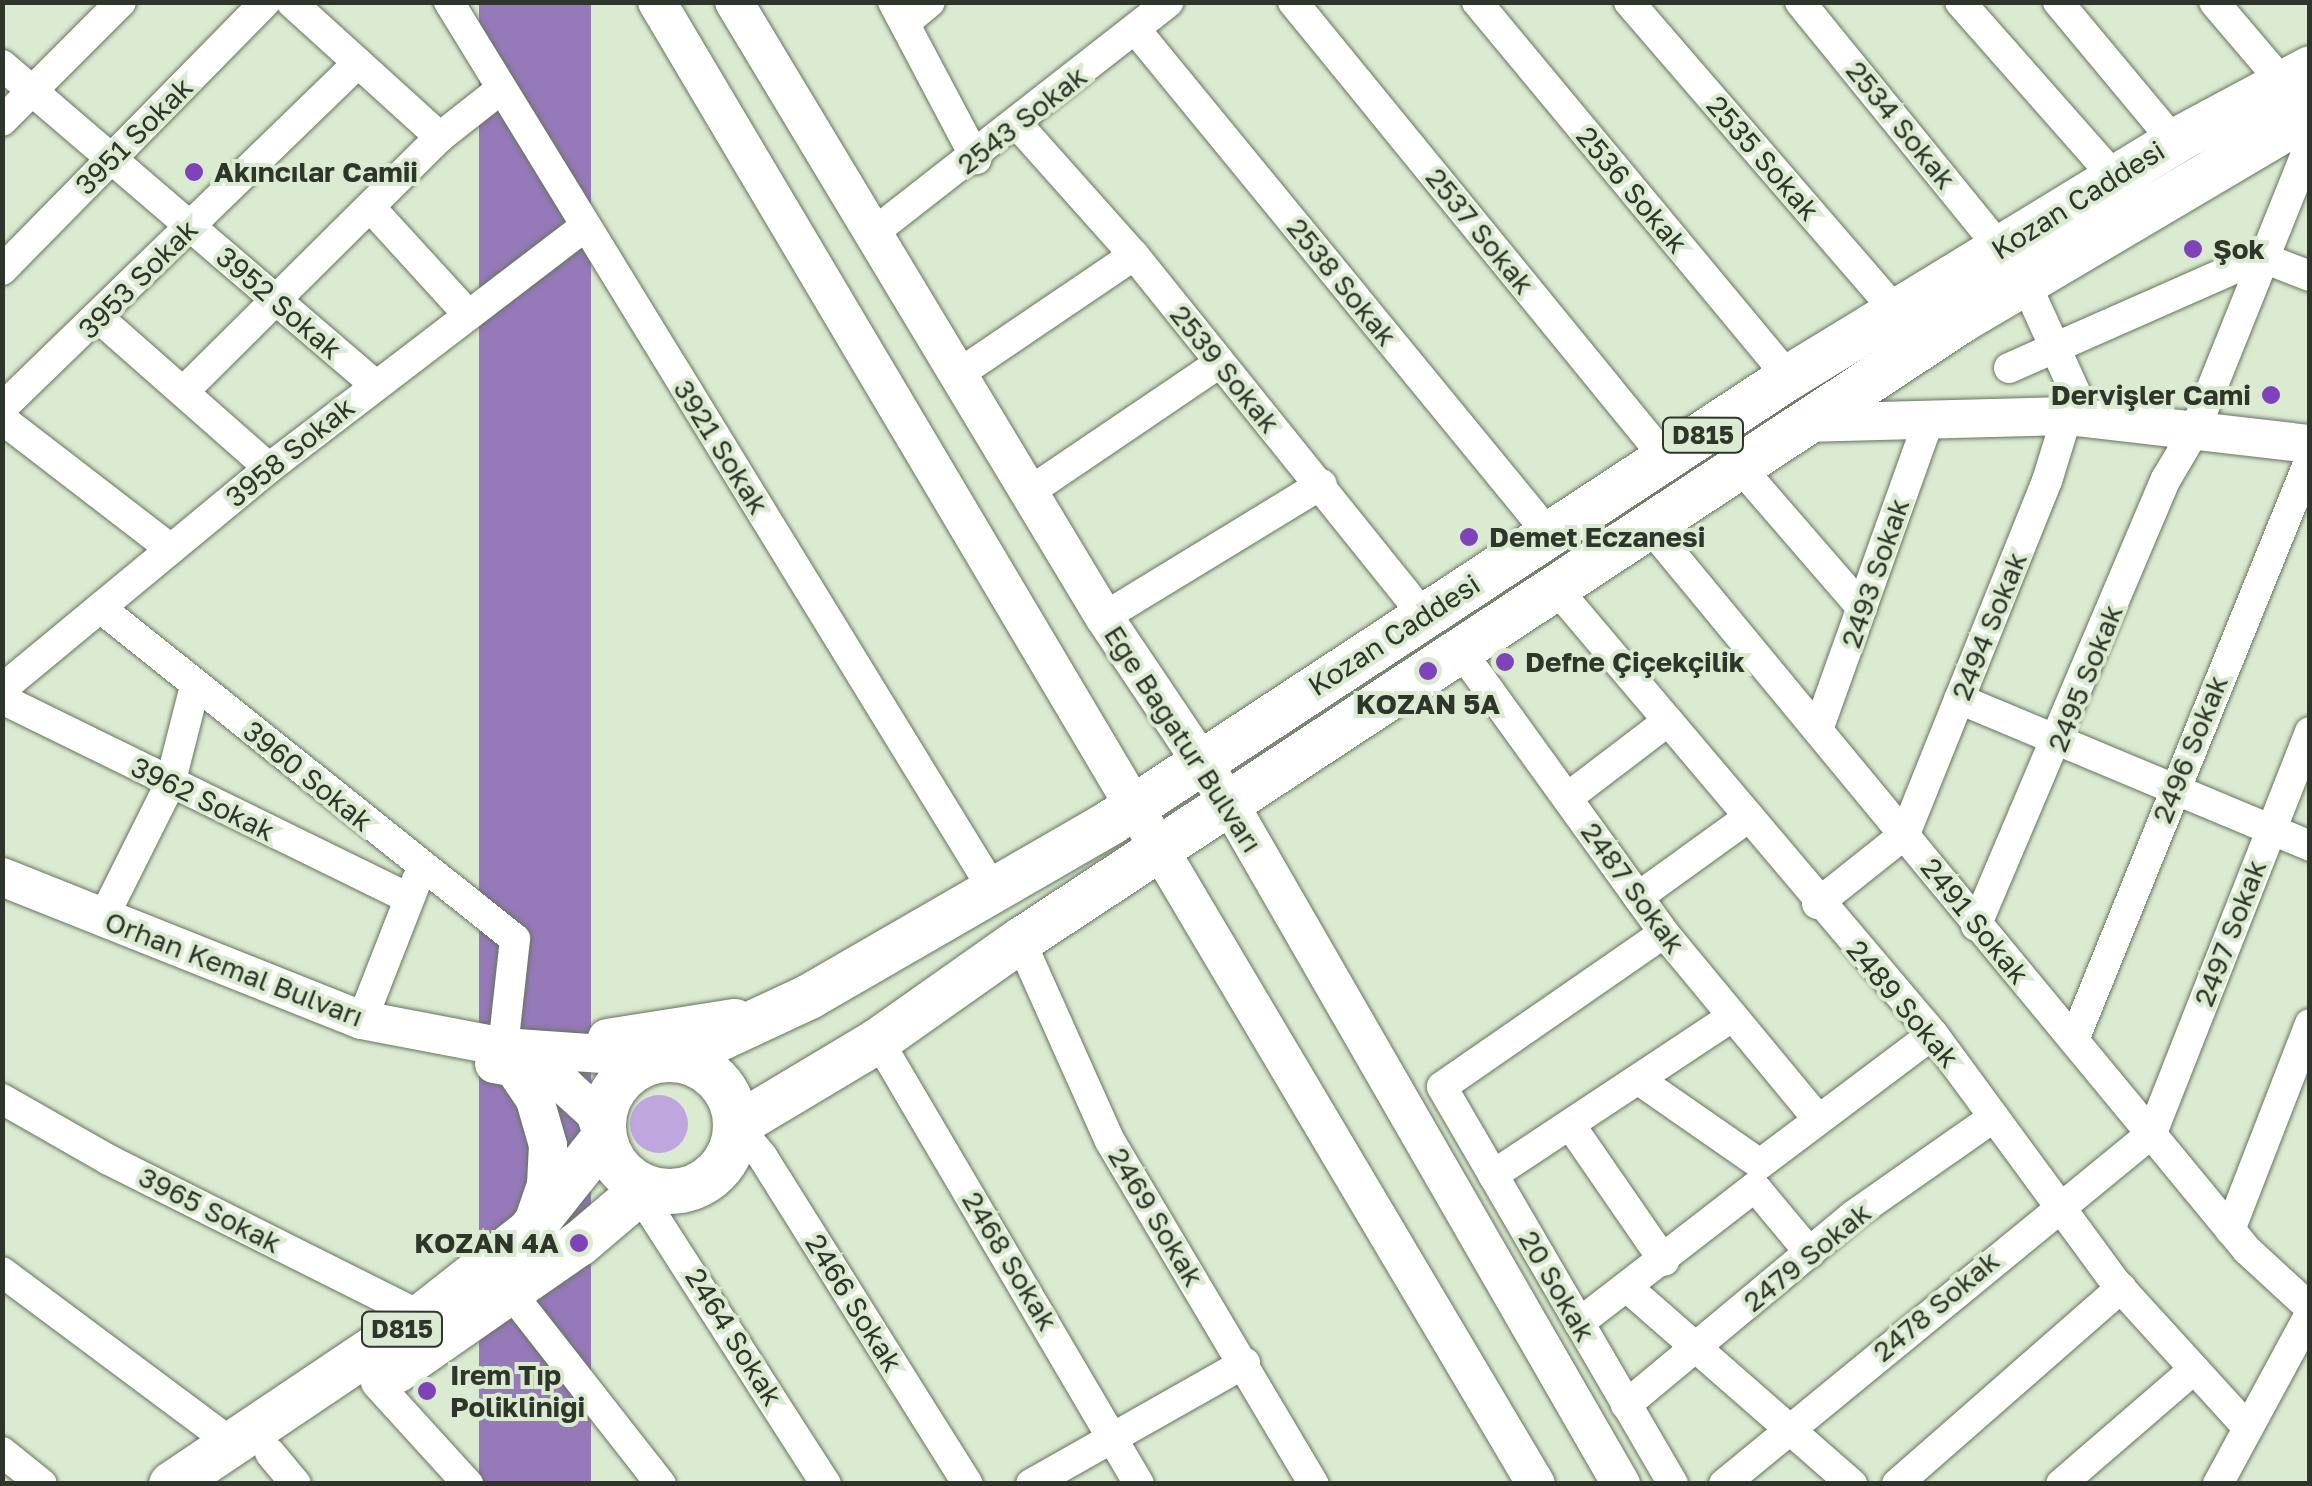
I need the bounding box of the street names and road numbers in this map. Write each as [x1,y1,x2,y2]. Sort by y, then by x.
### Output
street label: 2534 Sokak [1839,54,1963,196]
street label: 2543 Sokak [951,59,1093,181]
street label: 3951 Sokak [68,70,200,202]
street label: 2535 Sokak [1700,89,1826,227]
street label: 2536 Sokak [1569,120,1695,260]
street label: Kozan Caddesi [1985,133,2171,267]
street label: 2537 Sokak [1419,161,1541,301]
street label: 2538 Sokak [1280,211,1404,353]
street label: 3953 Sokak [71,212,205,346]
street label: 3952 Sokak [210,240,348,366]
street label: 2539 Sokak [1163,298,1287,440]
street label: 3921 Sokak [666,374,776,520]
street label: 3958 Sokak [219,390,361,514]
road number: D815 [1660,415,1746,455]
street label: 2493 Sokak [1834,494,1916,652]
street label: 2494 Sokak [1944,547,2034,705]
street label: Kozan Caddesi [1302,567,1486,703]
street label: 2495 Sokak [2040,600,2130,756]
street label: Ege Bağatur Bulvarı [1097,619,1269,859]
street label: 2496 Sokak [2145,670,2235,828]
street label: 3960 Sokak [237,714,379,838]
street label: 3962 Sokak [126,750,280,848]
street label: 2487 Sokak [1574,816,1692,960]
street label: 2491 Sokak [1914,851,2036,991]
street label: 2497 Sokak [2187,855,2273,1011]
street label: Orhan Kemal Bulvarı [100,904,368,1034]
street label: 2489 Sokak [1840,933,1966,1075]
street label: 2469 Sokak [1101,1141,1211,1293]
street label: 3965 Sokak [133,1160,287,1260]
street label: 2468 Sokak [955,1185,1065,1337]
street label: 2479 Sokak [1737,1195,1877,1319]
street label: 20 Sokak [1512,1225,1602,1347]
street label: 2466 Sokak [798,1228,910,1378]
street label: 2478 Sokak [1866,1244,2006,1368]
street label: 2464 Sokak [678,1262,790,1412]
road number: D815 [360,1309,444,1349]

